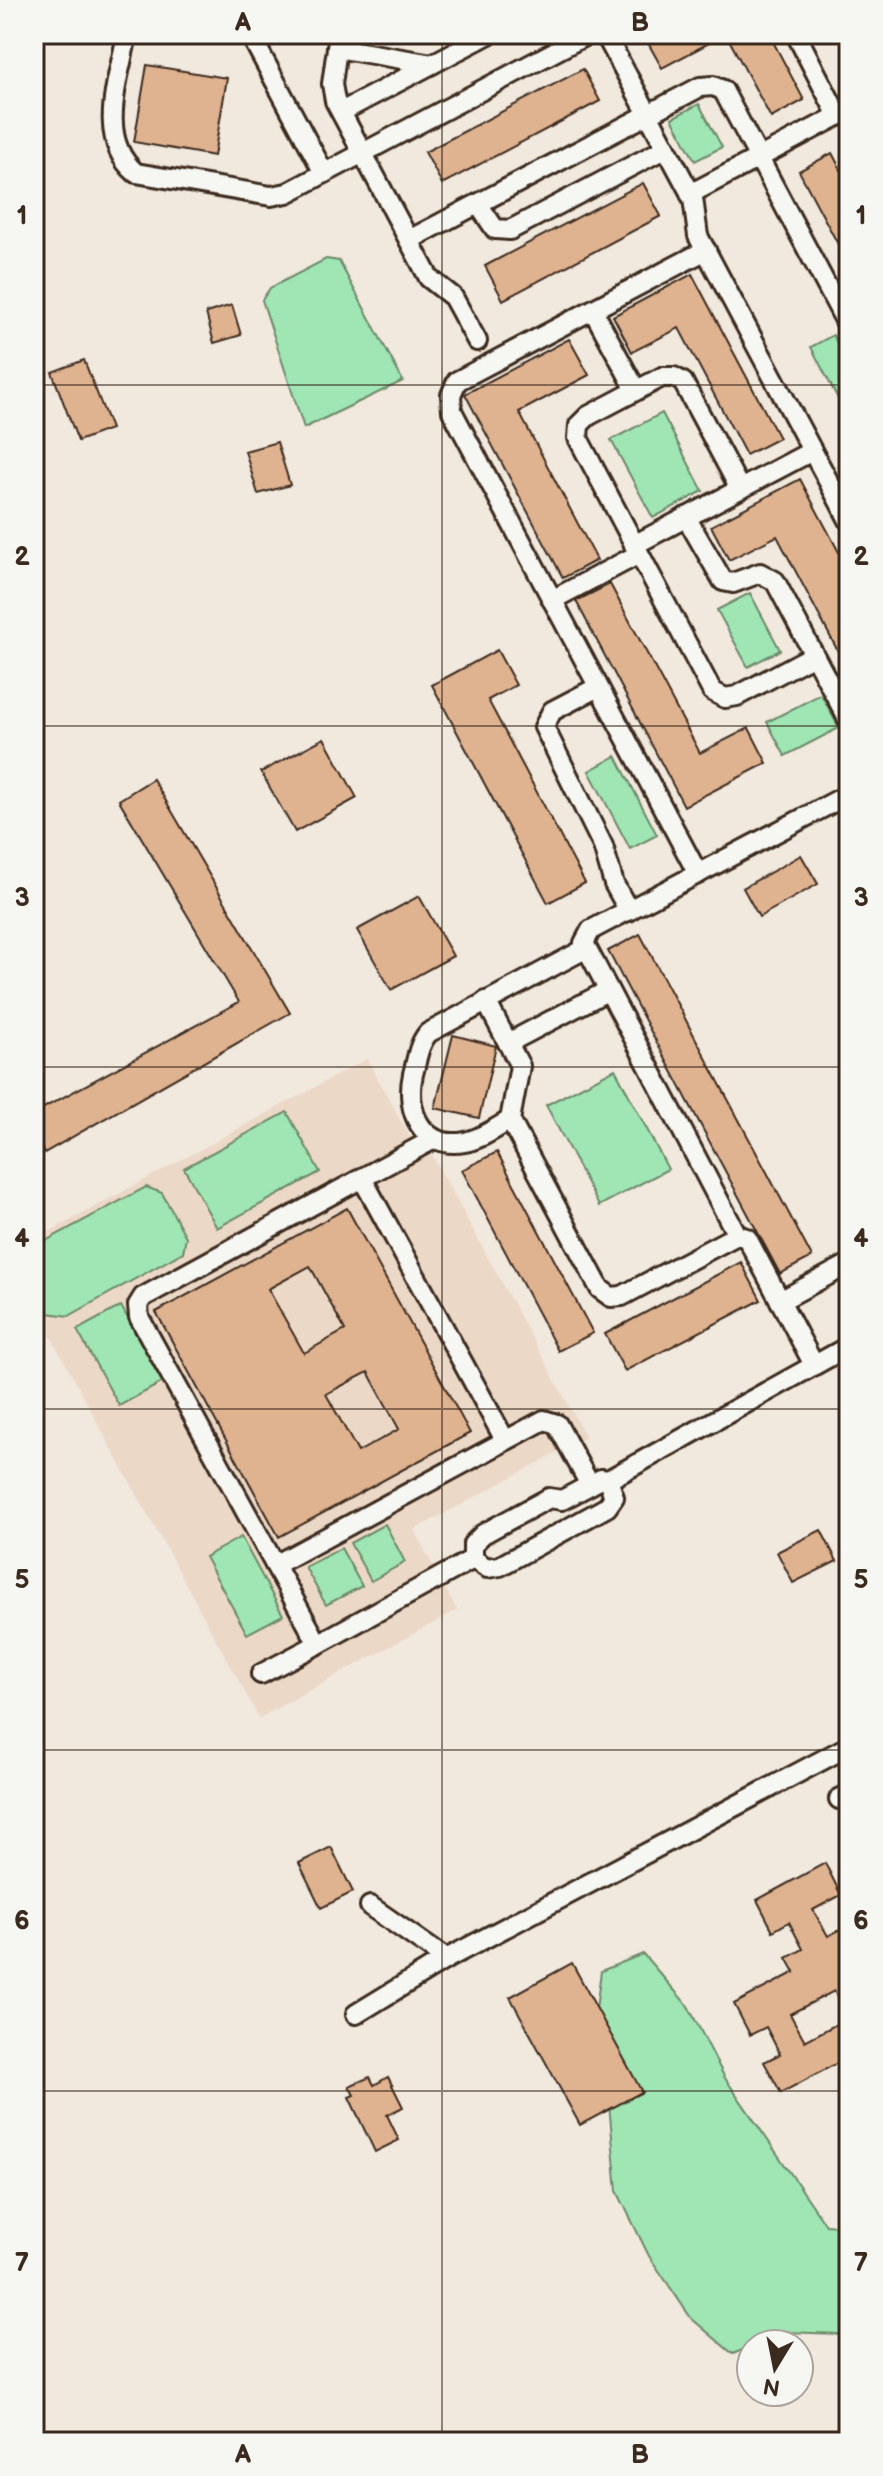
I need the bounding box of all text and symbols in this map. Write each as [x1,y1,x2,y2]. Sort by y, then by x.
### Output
text: A [234,8,251,39]
text: B [631,8,649,39]
text: 1 [17,201,27,232]
text: 1 [856,201,866,232]
text: 2 [14,542,30,573]
text: 2 [853,542,869,573]
text: 3 [14,883,30,914]
text: 3 [853,883,869,914]
text: 4 [14,1224,30,1255]
text: 4 [853,1224,869,1255]
text: 5 [14,1565,30,1596]
text: 5 [853,1565,869,1596]
text: 6 [14,1906,30,1937]
text: 6 [853,1906,869,1937]
text: 7 [15,2248,29,2279]
text: 7 [854,2248,868,2279]
north arrow [735,2328,815,2408]
text: N [761,2371,782,2401]
text: A [234,2440,251,2471]
text: B [631,2440,649,2471]

